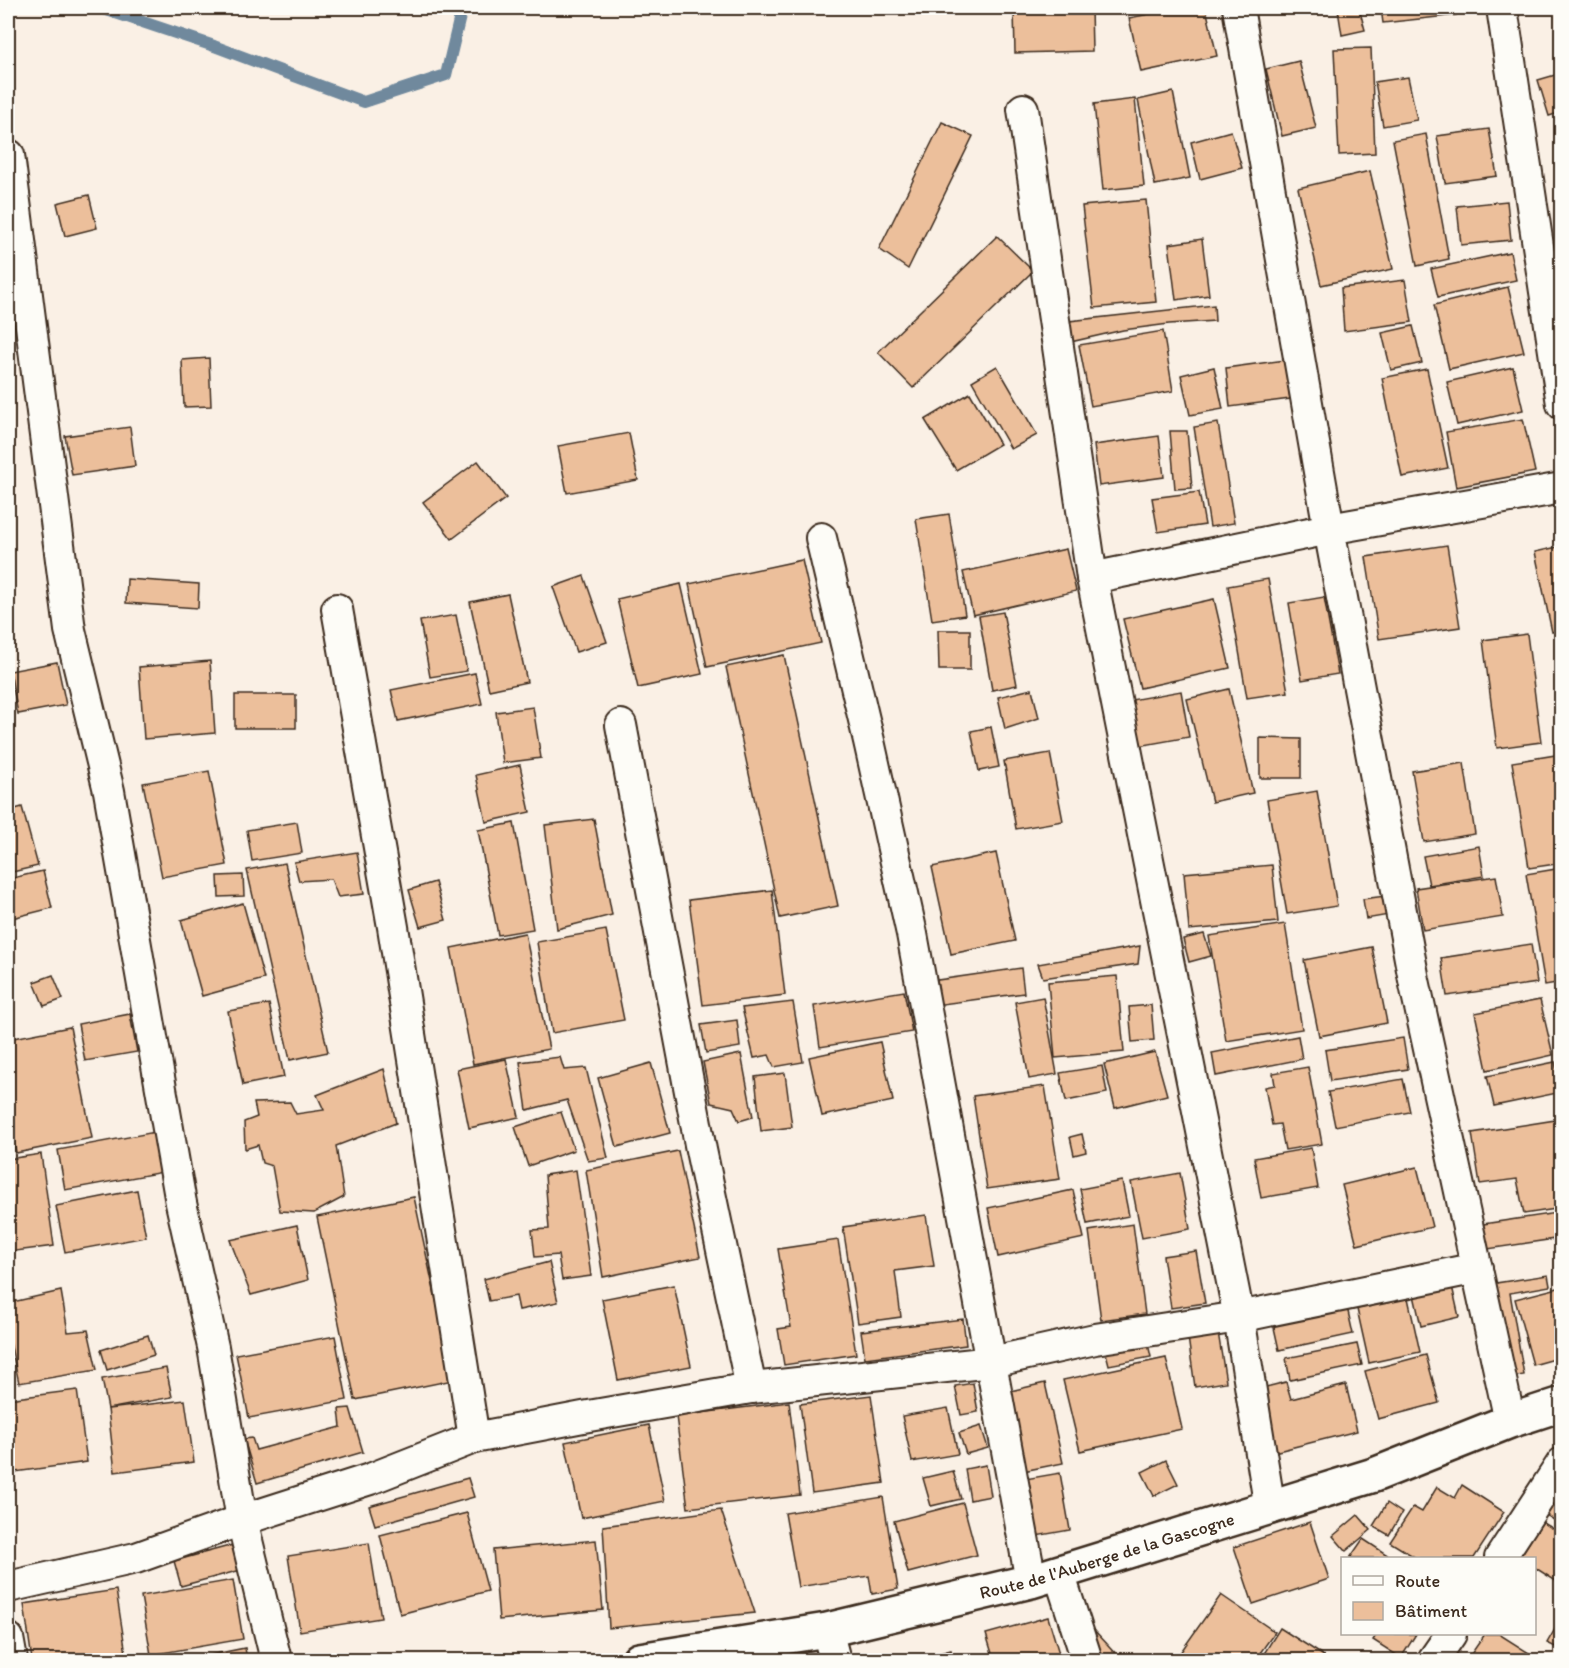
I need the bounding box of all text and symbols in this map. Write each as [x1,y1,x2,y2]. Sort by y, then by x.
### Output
street label: Route de l'Auberge de la Gascogne [977,1508,1237,1604]
legend [1341,1557,1536,1635]
text: Route [1395,1570,1440,1592]
text: Bâtiment [1395,1600,1468,1622]

